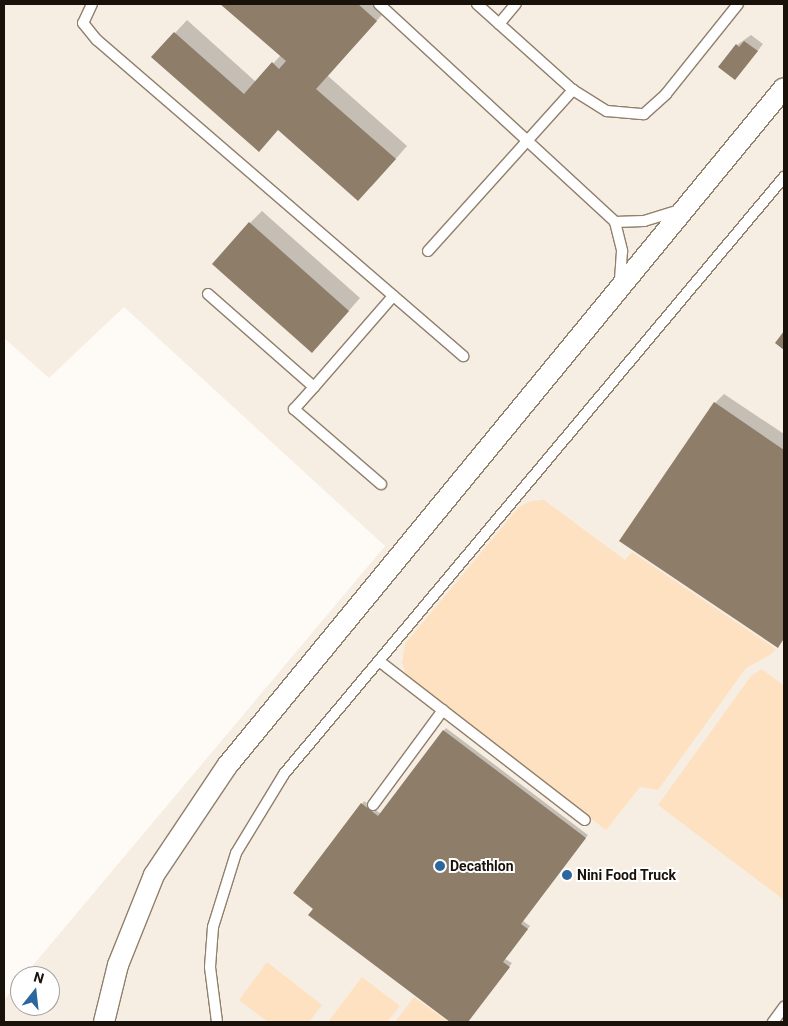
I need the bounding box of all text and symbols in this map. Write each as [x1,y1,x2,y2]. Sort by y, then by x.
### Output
place label: Decathlon [450,858,513,874]
marker: Decathlon [434,860,446,872]
place label: Nini Food Truck [577,867,676,883]
marker: Nini Food Truck [561,869,573,881]
north arrow [10,966,60,1016]
text: N [32,968,46,987]

